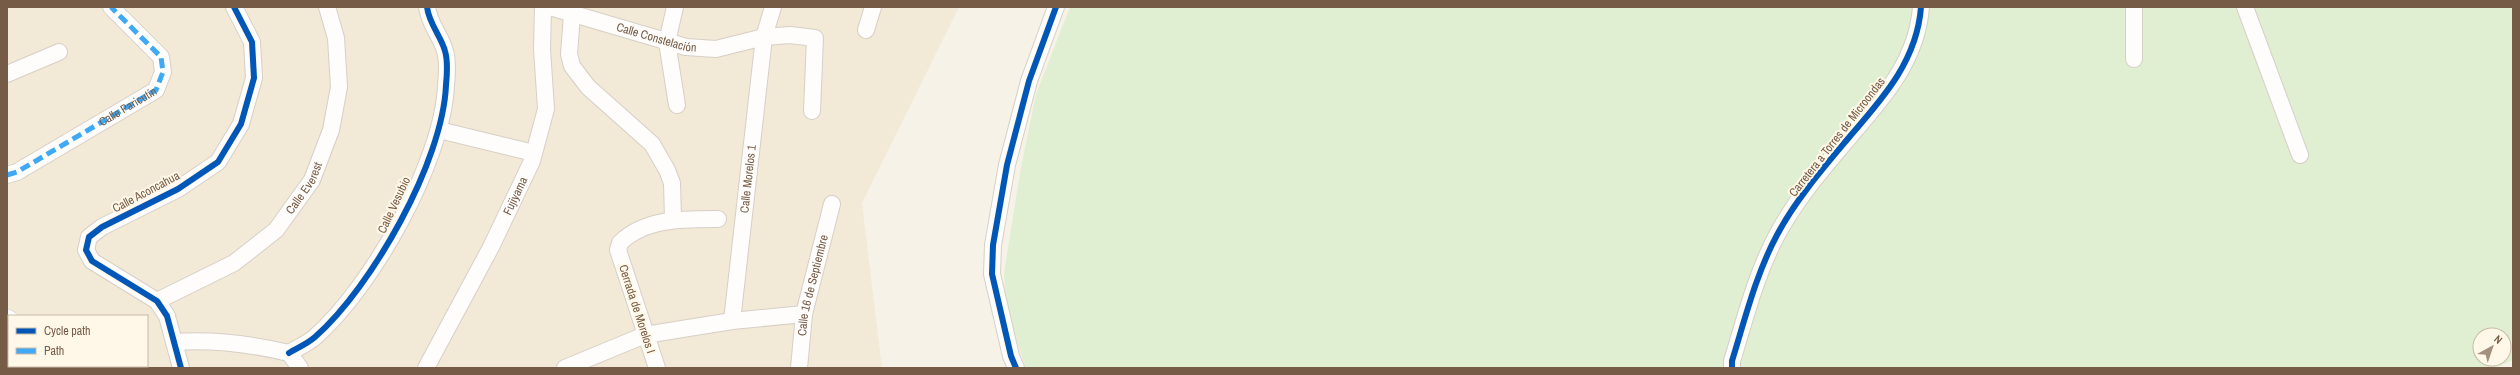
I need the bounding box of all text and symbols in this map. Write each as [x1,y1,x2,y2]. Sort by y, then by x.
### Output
street label: Calle Constelación [615,19,697,56]
street label: Carretera a Torres de Microondas [1785,74,1889,200]
street label: Calle Paricutín [96,83,160,130]
street label: Calle Morelos 1 [736,143,760,214]
street label: Calle Everest [282,160,326,217]
street label: Calle Aconcahua [110,167,183,216]
street label: Calle Vesubio [374,174,414,236]
street label: Fujiyama [499,174,532,218]
street label: Calle 16 de Septiembre [794,233,832,337]
street label: Cerrada de Morelos I [615,263,659,355]
legend [8,315,148,367]
text: Cycle path [44,323,91,339]
north arrow [2472,327,2512,367]
text: N [2491,332,2505,347]
text: Path [44,343,64,359]

